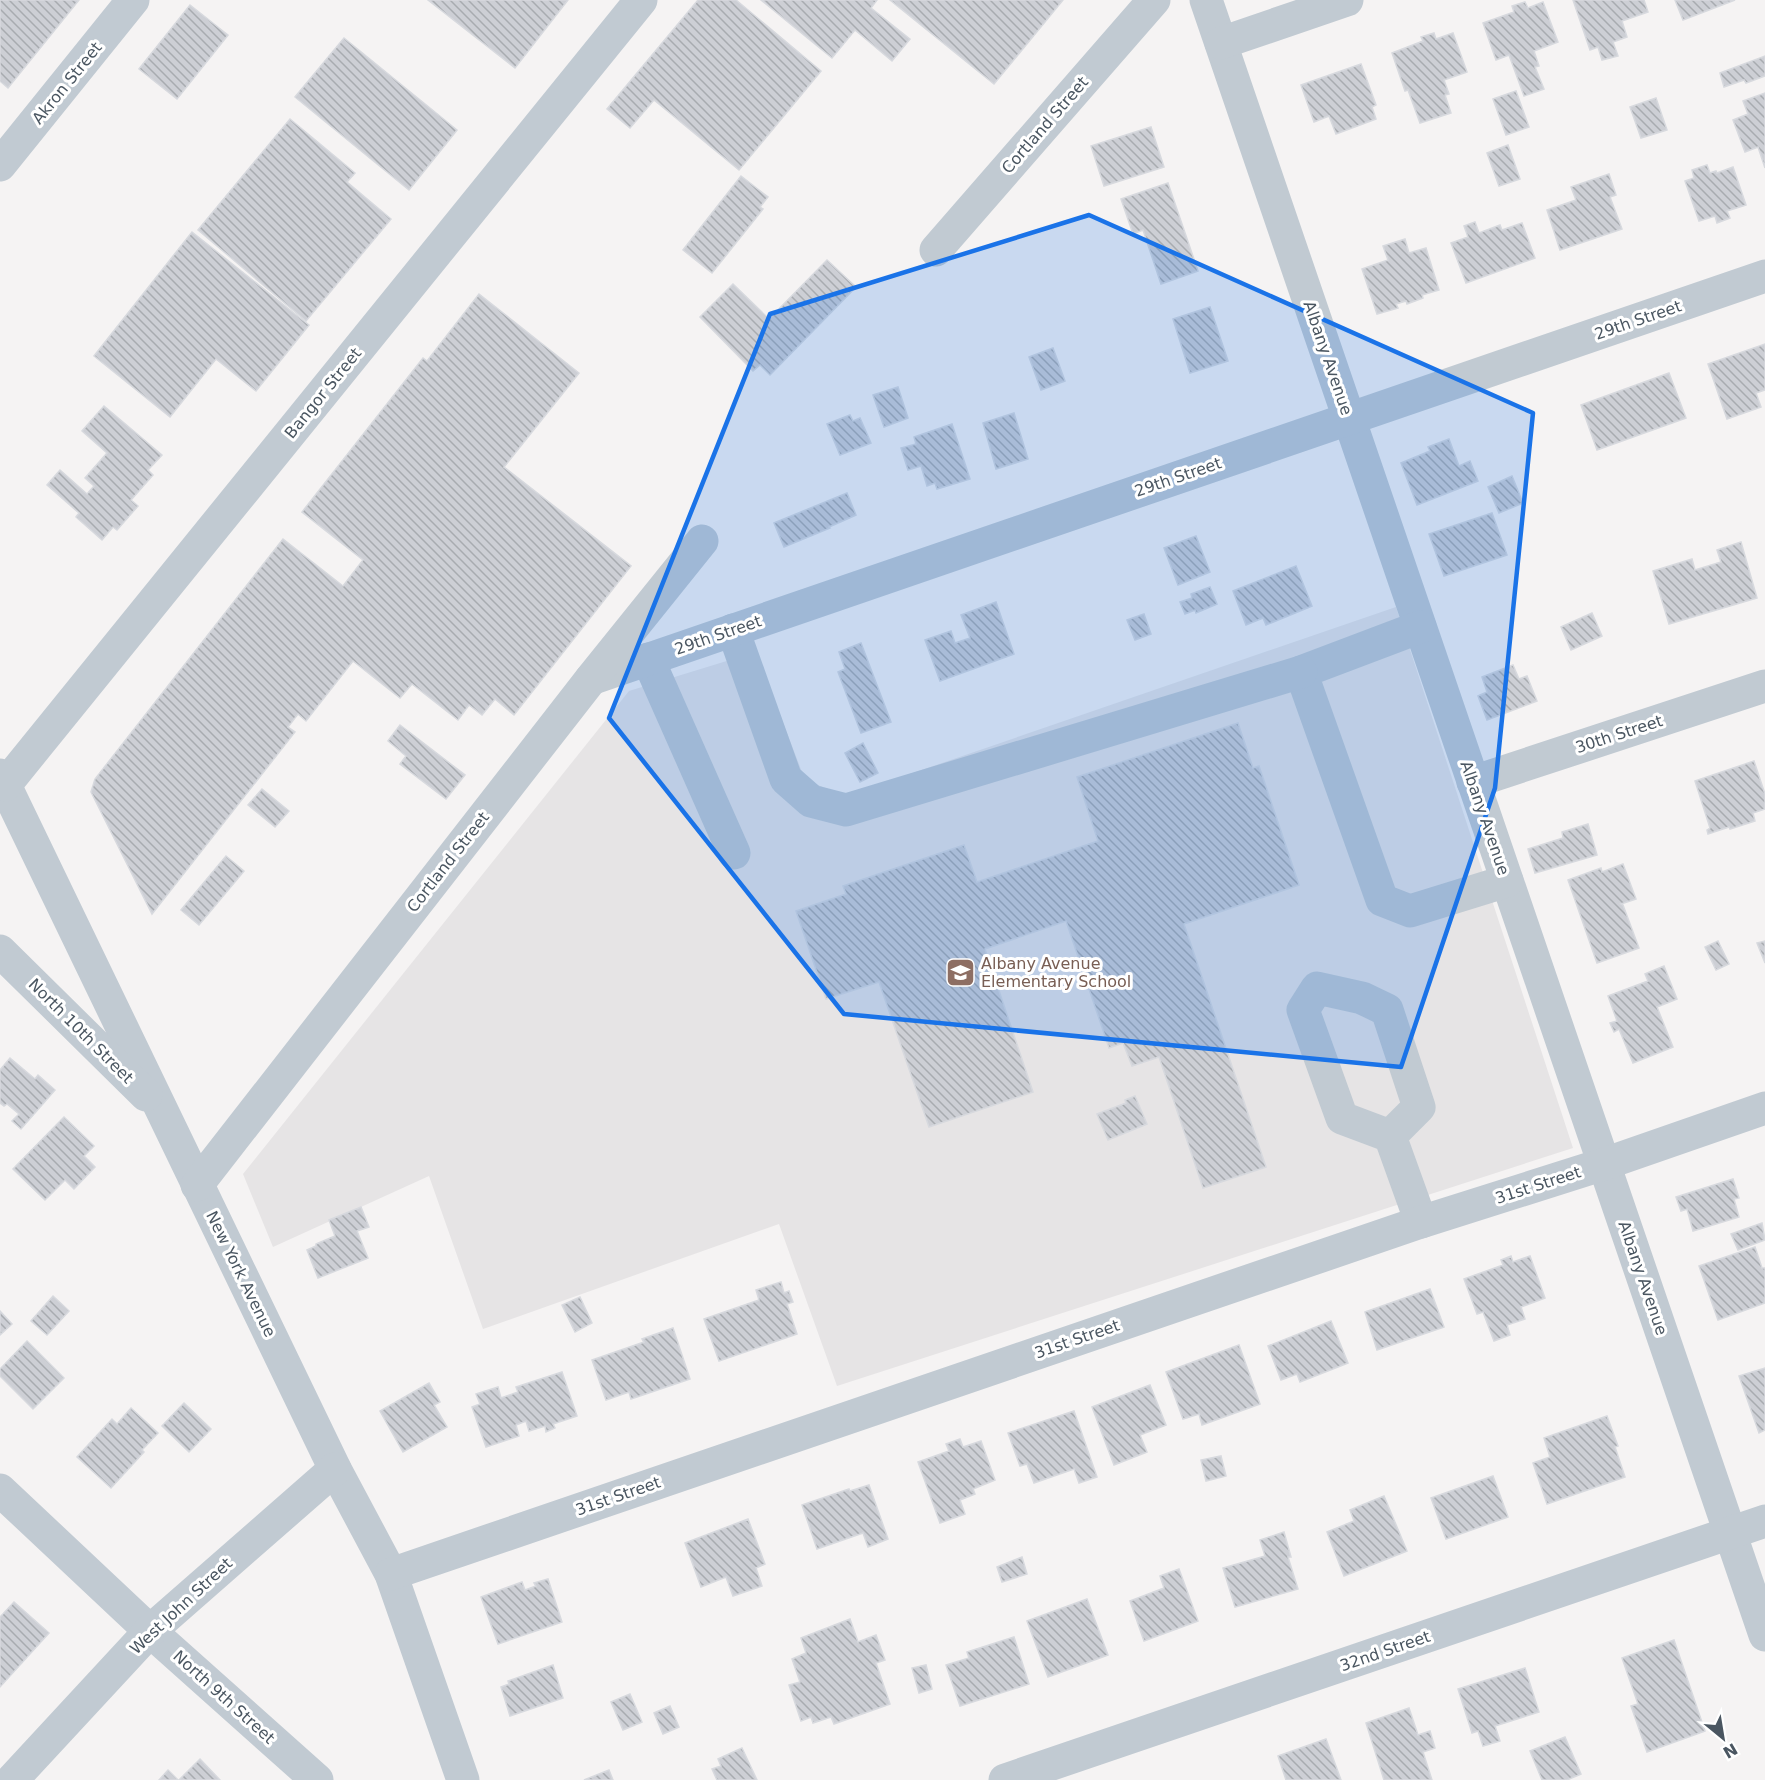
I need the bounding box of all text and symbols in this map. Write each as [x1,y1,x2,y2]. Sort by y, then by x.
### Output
street label: Akron Street [28,38,106,128]
street label: Cortland Street [998,73,1092,177]
street label: 29th Street [1592,296,1684,344]
street label: Albany Avenue [1300,298,1356,418]
street label: Bangor Street [281,344,365,442]
street label: 29th Street [1132,453,1224,501]
street label: 29th Street [672,611,764,659]
street label: 30th Street [1573,711,1665,757]
street label: Albany Avenue [1457,758,1513,878]
street label: Cortland Street [403,808,493,916]
place label: Albany Avenue Elementary School [981,954,1131,991]
school or university icon: Albany Avenue Elementary School [944,956,976,988]
street label: North 10th Street [25,975,137,1087]
street label: 31st Street [1493,1162,1583,1208]
street label: New York Avenue [202,1208,280,1340]
street label: Albany Avenue [1615,1218,1671,1338]
street label: 31st Street [1032,1316,1122,1362]
street label: 31st Street [573,1473,663,1519]
street label: West John Street [126,1554,236,1658]
street label: 32nd Street [1337,1627,1433,1675]
street label: North 9th Street [169,1646,279,1748]
north arrow [1693,1708,1753,1768]
text: N [1720,1739,1741,1762]

